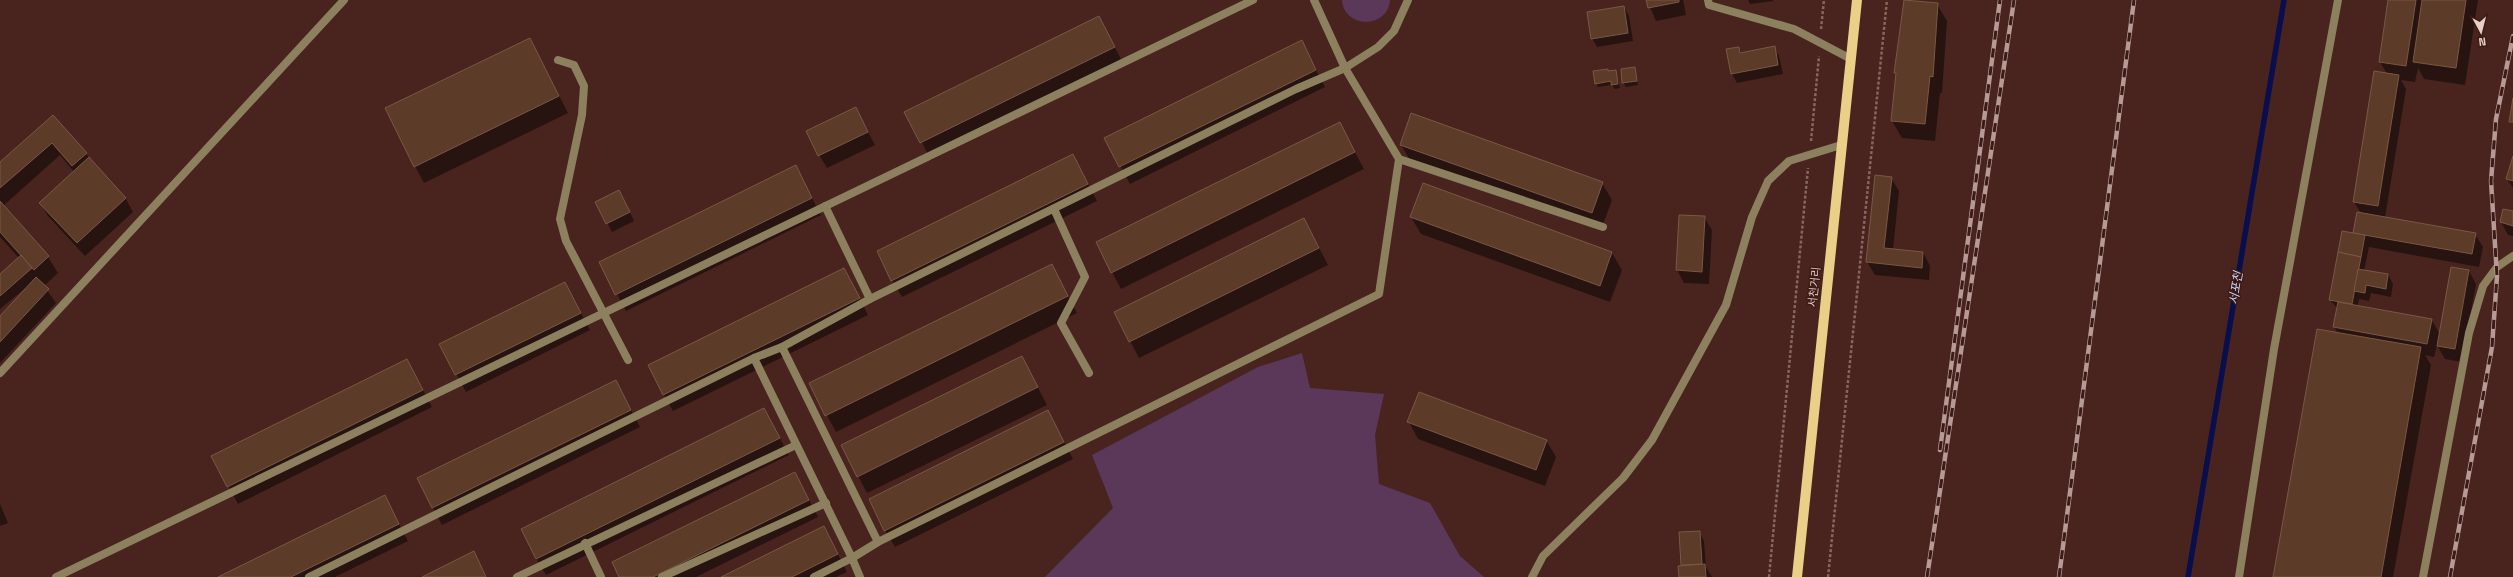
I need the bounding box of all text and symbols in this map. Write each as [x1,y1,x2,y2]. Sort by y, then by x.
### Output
north arrow [2461,12,2501,52]
text: N [2478,35,2487,49]
street label: 서천거리 [1805,266,1823,308]
water label: 서포천 [2226,268,2247,306]

